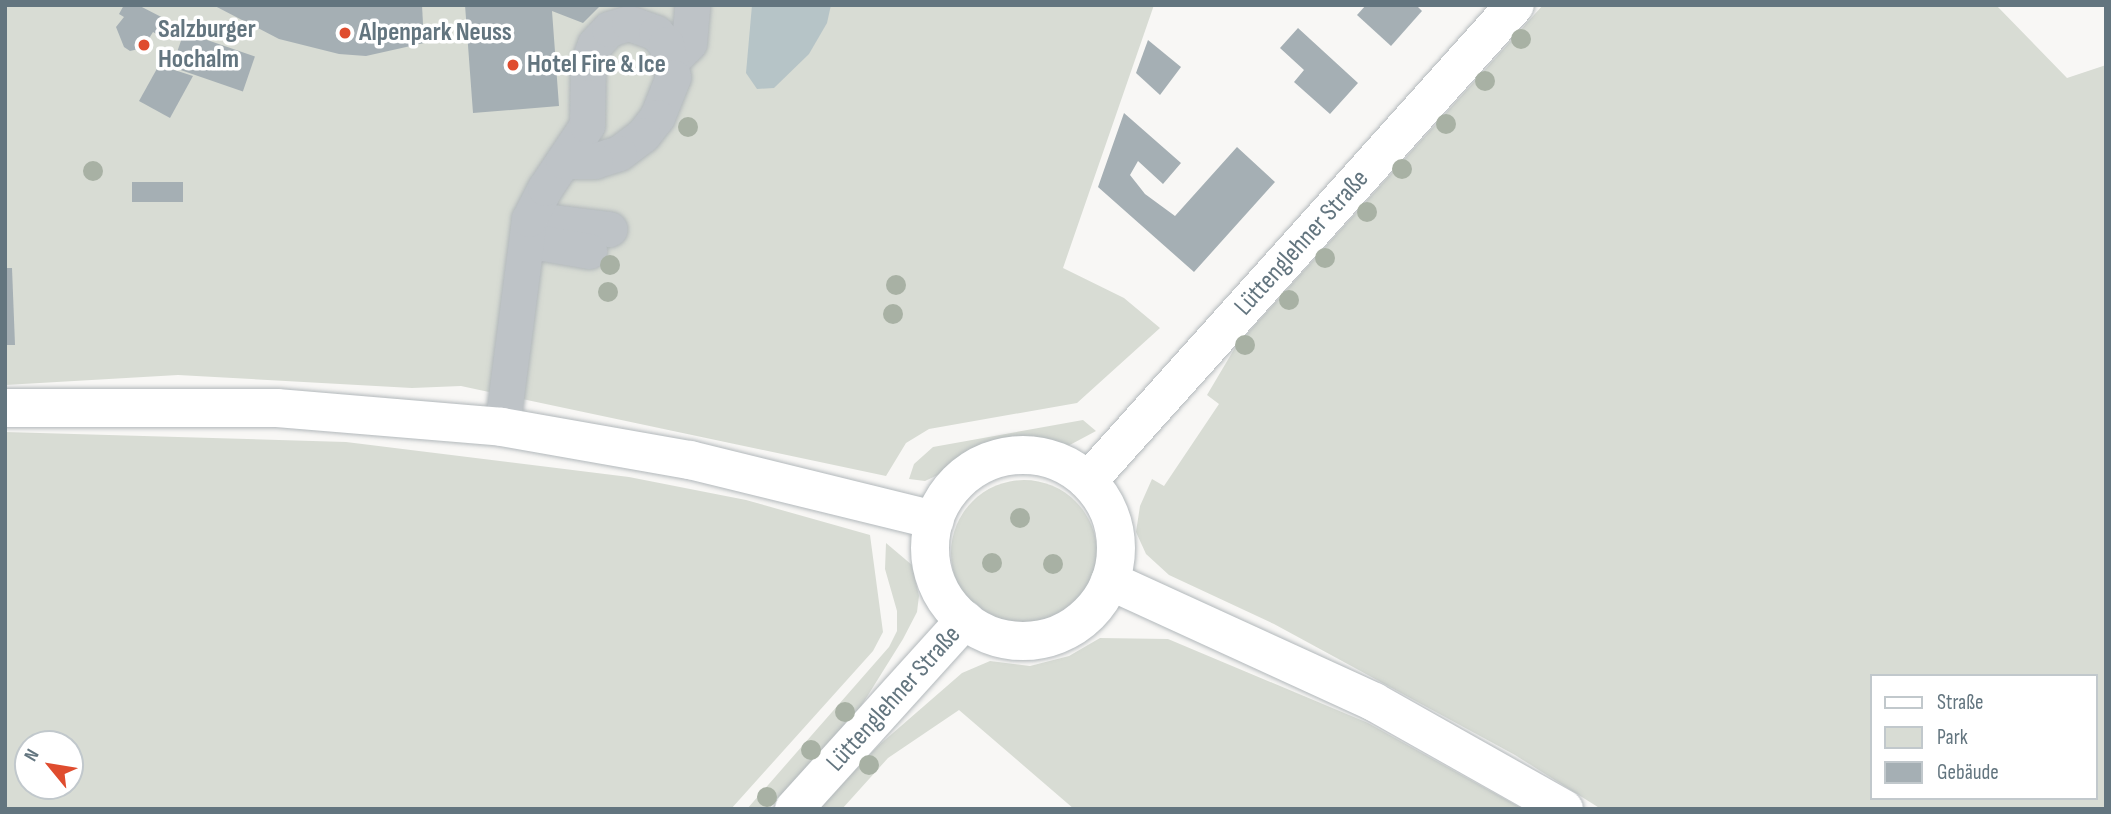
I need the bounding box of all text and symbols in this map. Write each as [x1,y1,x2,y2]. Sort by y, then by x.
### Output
place label: Salzburger Hochalm [158,14,256,76]
place label: Alpenpark Neuss [359,17,512,49]
marker: Alpenpark Neuss [337,25,353,41]
marker: Salzburger Hochalm [136,37,152,53]
place label: Hotel Fire & Ice [527,49,666,81]
marker: Hotel Fire & Ice [505,57,521,73]
street label: Lüttenglehner Straße [1228,164,1376,322]
street label: Lüttenglehner Straße [820,620,968,778]
legend [1870,674,2097,800]
text: Straße [1937,690,1983,715]
text: Park [1937,725,1968,750]
north arrow [14,730,84,800]
text: N [20,745,45,765]
text: Gebäude [1937,760,1999,785]

